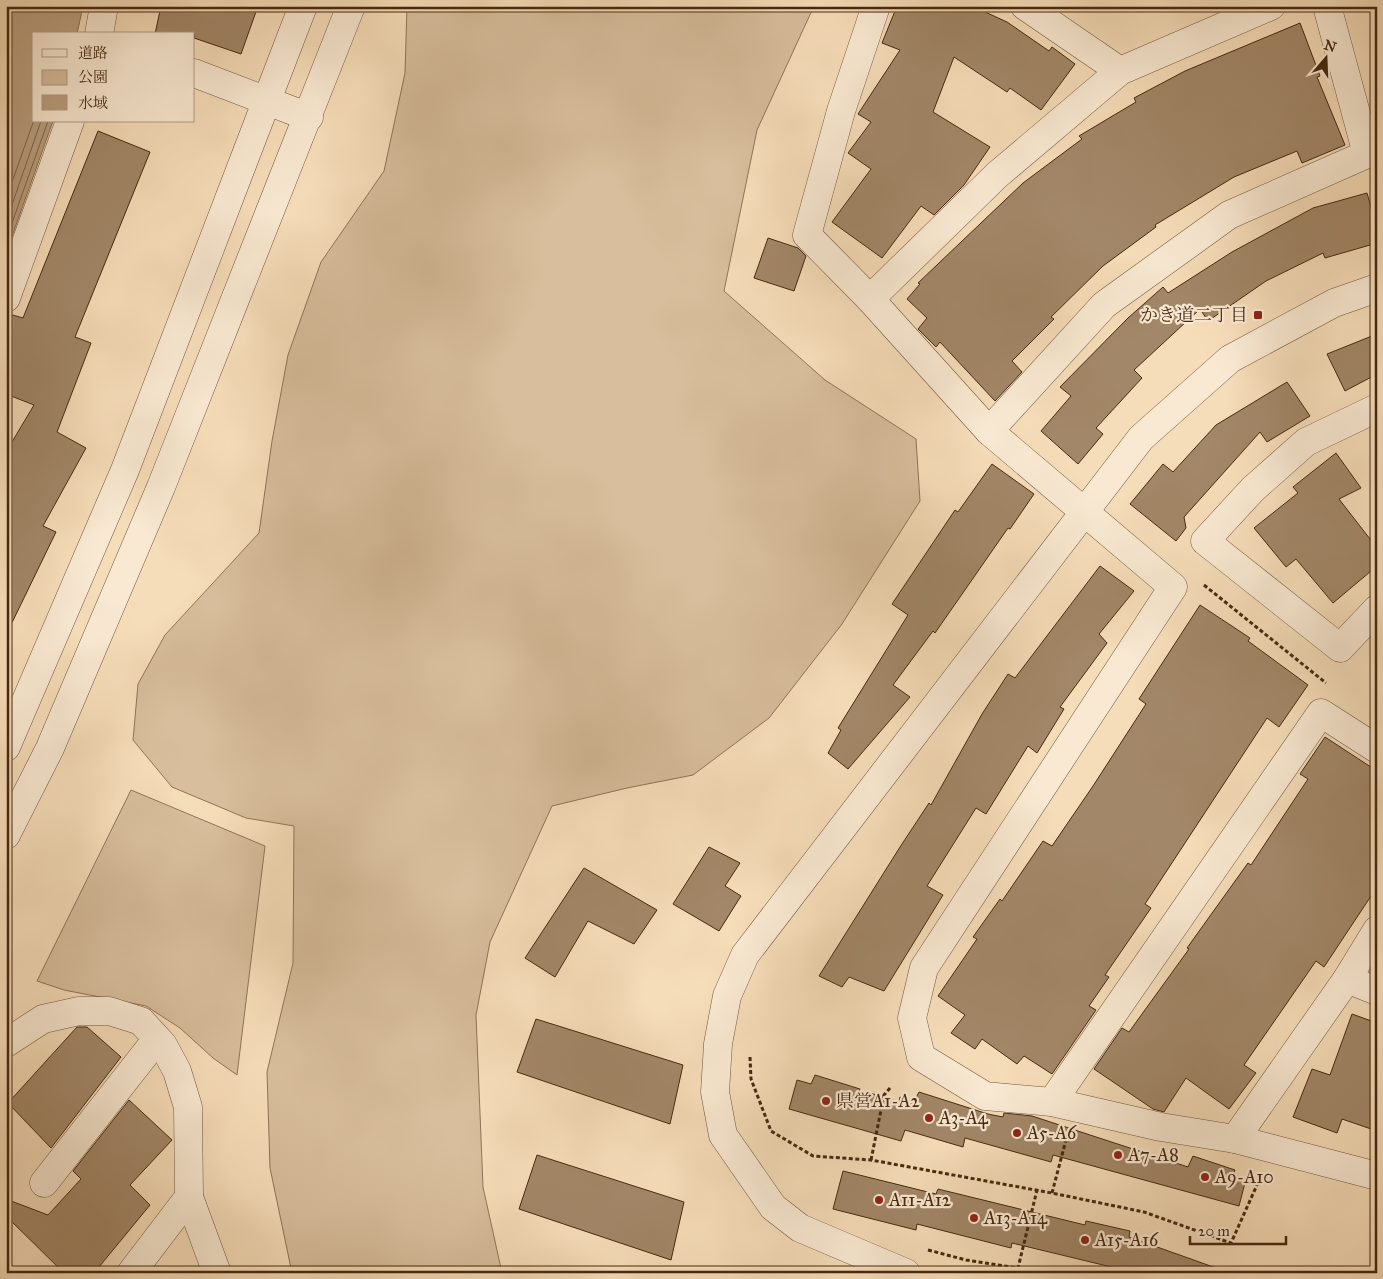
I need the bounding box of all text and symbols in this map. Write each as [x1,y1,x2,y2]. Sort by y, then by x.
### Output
legend [32,32,195,122]
north arrow [1300,32,1350,82]
text: N [1322,36,1339,56]
text: 道路 [78,44,108,62]
text: 公園 [78,68,108,86]
text: 水域 [78,94,108,112]
place label: かき道二丁目 [1140,304,1248,326]
marker: かき道二丁目 [1252,309,1264,321]
place label: 県営A1-A2 [836,1090,920,1112]
marker: 県営A1-A2 [820,1095,832,1107]
place label: A3-A4 [938,1107,989,1129]
marker: A3-A4 [923,1112,935,1124]
place label: A5-A6 [1026,1122,1077,1144]
marker: A5-A6 [1011,1127,1023,1139]
place label: A7-A8 [1127,1144,1179,1166]
marker: A7-A8 [1112,1149,1124,1161]
place label: A9-A10 [1214,1166,1274,1188]
marker: A9-A10 [1199,1171,1211,1183]
place label: A11-A12 [888,1189,951,1211]
marker: A11-A12 [873,1194,885,1206]
place label: A13-A14 [983,1207,1048,1229]
marker: A13-A14 [968,1212,980,1224]
scale bar [1190,1214,1287,1246]
text: 20 m [1198,1222,1230,1240]
place label: A15-A16 [1094,1229,1159,1251]
marker: A15-A16 [1079,1234,1091,1246]

